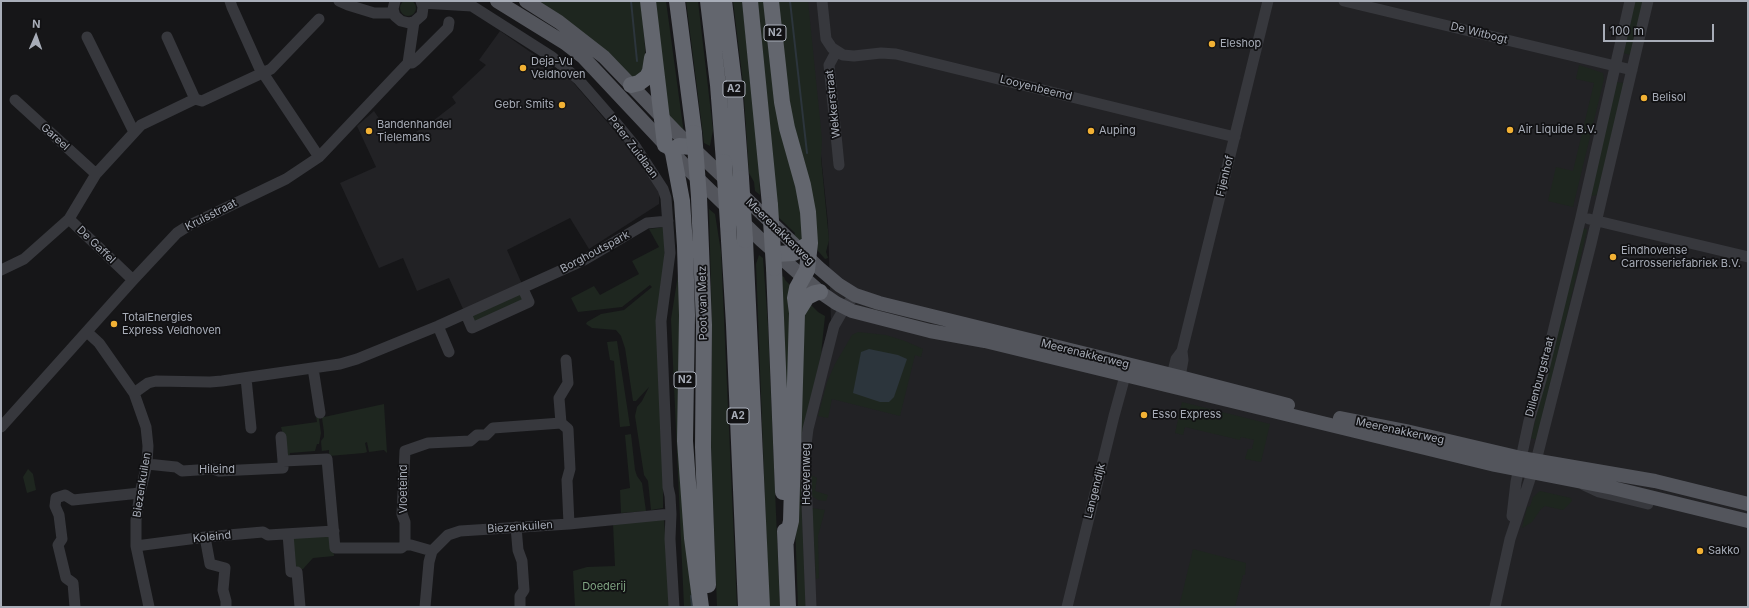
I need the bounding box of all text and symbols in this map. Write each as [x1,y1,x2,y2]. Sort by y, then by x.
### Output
north arrow [16,16,56,56]
scale bar [1605,16,1716,42]
text: N [32,17,41,31]
street label: De Witbogt [1449,20,1509,46]
text: 100 m [1610,23,1644,38]
road number: N2 [764,25,786,41]
place label: Eleshop [1220,37,1261,51]
marker: Eleshop [1207,39,1217,49]
place label: Deja-Vu Veldhoven [531,55,586,81]
marker: Deja-Vu Veldhoven [518,63,528,73]
street label: Wekkerstraat [823,69,843,139]
street label: Looyenbeemd [998,73,1074,103]
road number: A2 [723,81,745,97]
place label: Belisol [1652,91,1686,105]
marker: Belisol [1639,93,1649,103]
place label: Gebr. Smits [494,98,554,112]
marker: Gebr. Smits [557,100,567,110]
street label: Peter Zuidlaan [605,113,661,181]
place label: Bandenhandel Tielemans [377,118,452,144]
street label: Gareel [38,121,72,153]
place label: Air Liquide B.V. [1518,123,1597,137]
place label: Auping [1099,124,1136,138]
marker: Air Liquide B.V. [1505,125,1515,135]
marker: Bandenhandel Tielemans [364,126,374,136]
marker: Auping [1086,126,1096,136]
street label: Fijenhof [1214,154,1236,198]
street label: Kruisstraat [183,196,239,234]
street label: Meerenakkerweg [743,196,817,268]
street label: De Gaffel [74,223,118,267]
street label: Borghoutspark [558,228,632,276]
place label: Eindhovense Carrosseriefabriek B.V. [1621,244,1741,270]
marker: Eindhovense Carrosseriefabriek B.V. [1608,252,1618,262]
street label: Poot van Metz [696,266,710,340]
place label: TotalEnergies Express Veldhoven [122,311,221,337]
marker: TotalEnergies Express Veldhoven [109,319,119,329]
street label: Dillenburgstraat [1523,336,1557,418]
street label: Meerenakkerweg [1040,337,1130,371]
road number: N2 [674,372,696,388]
road number: A2 [727,408,749,424]
place label: Esso Express [1152,408,1221,422]
marker: Esso Express [1139,410,1149,420]
street label: Meerenakkerweg [1354,415,1446,447]
street label: Hoevenweg [800,443,814,505]
street label: Biezenkuilen [130,452,154,518]
street label: Langendijk [1082,462,1108,520]
street label: Hileind [199,463,235,477]
street label: Vloeteind [397,464,411,514]
street label: Biezenkuilen [487,518,553,536]
street label: Koleind [192,528,232,546]
place label: Sakko [1708,544,1740,558]
marker: Sakko [1695,546,1705,556]
park label: Doederij [582,580,626,594]

